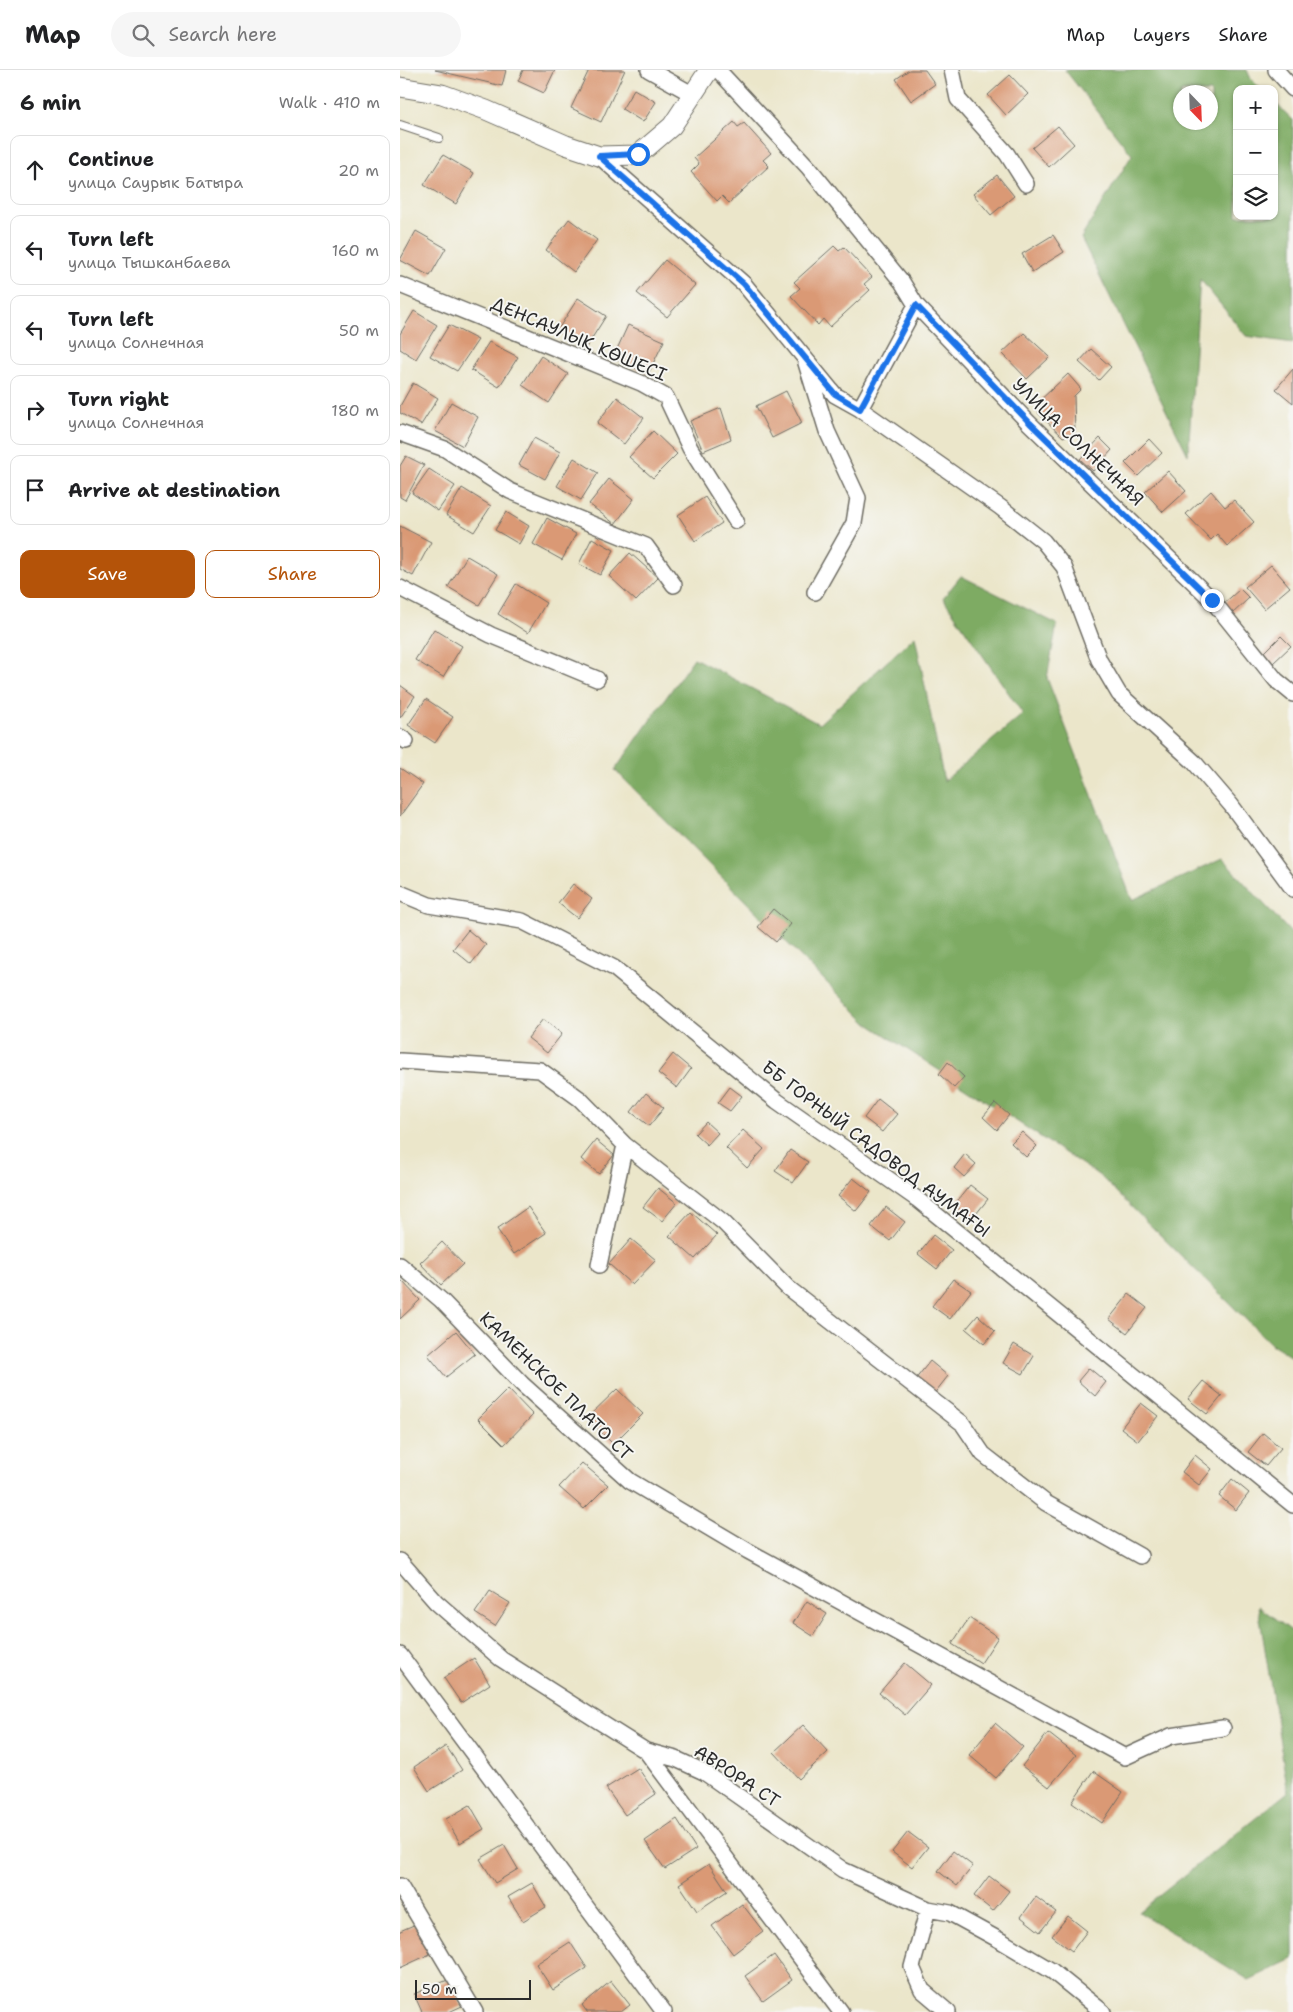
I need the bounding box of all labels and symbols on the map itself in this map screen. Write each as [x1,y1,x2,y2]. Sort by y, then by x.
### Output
north arrow [1173,85,1218,130]
route start [627,143,650,166]
street label: ДЕНСАУЛЫҚ КӨШЕСІ [488,291,671,387]
street label: УЛИЦА СОЛНЕЧНАЯ [1007,373,1149,511]
route end [1201,589,1224,612]
street label: ББ ГОРНЫЙ САДОВОД АУМАҒЫ [757,1055,995,1243]
street label: КАМЕНСКОЕ ПЛАТО СТ [474,1307,638,1465]
street label: АВРОРА СТ [689,1739,785,1813]
scale bar [415,1977,531,2000]

